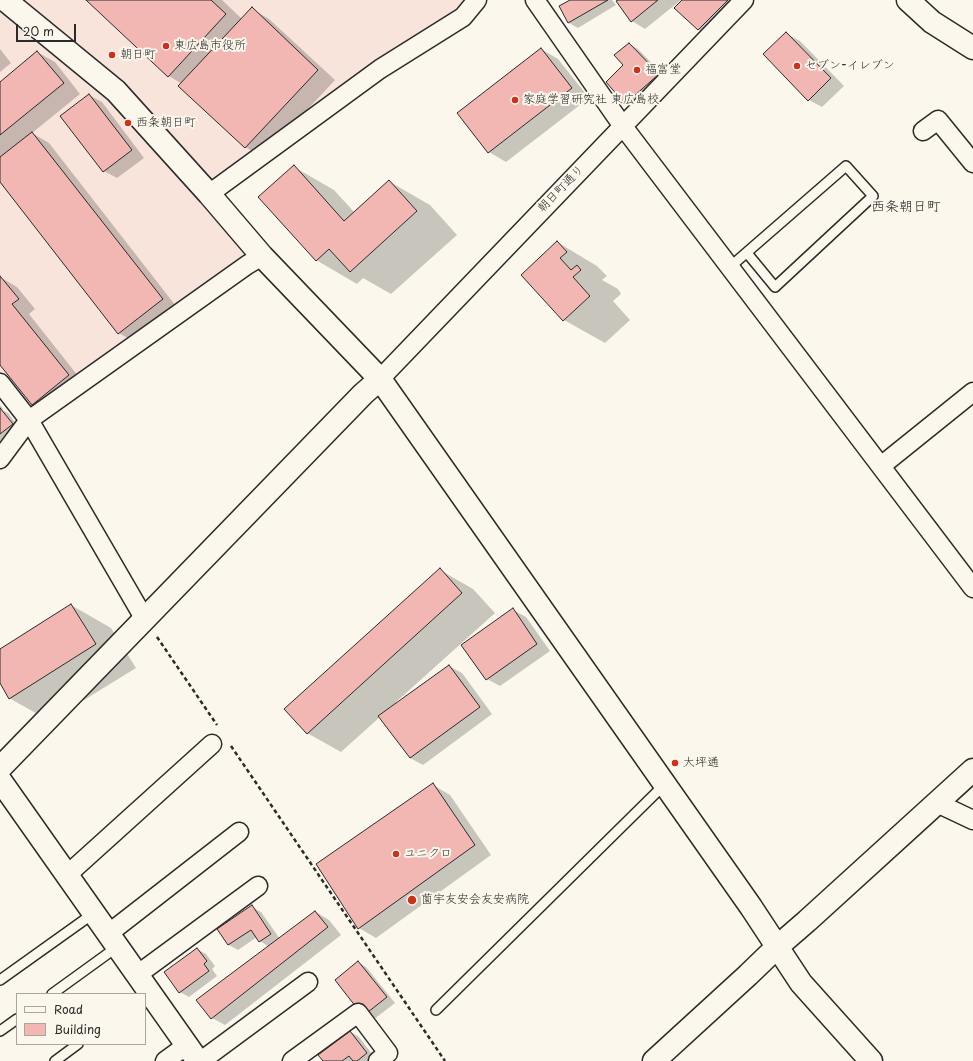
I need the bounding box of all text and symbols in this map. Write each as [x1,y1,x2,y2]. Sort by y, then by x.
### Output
scale bar [18,16,78,42]
text: 20 m [23,22,54,40]
place label: 東広島市役所 [174,39,246,53]
marker: 東広島市役所 [161,41,171,51]
place label: 朝日町 [120,48,156,62]
marker: 朝日町 [107,50,117,60]
place label: セブン-イレブン [805,59,895,73]
marker: セブン-イレブン [792,61,802,71]
place label: 福富堂 [645,63,681,77]
marker: 福富堂 [632,65,642,75]
place label: 家庭学習研究社 東広島校 [523,93,659,107]
marker: 家庭学習研究社 東広島校 [510,95,520,105]
place label: 西条朝日町 [136,116,196,130]
marker: 西条朝日町 [123,118,133,128]
street label: 朝日町通り [535,162,587,216]
district label: 西条朝日町 [871,199,941,215]
place label: 大坪通 [683,756,719,770]
marker: 大坪通 [670,758,680,768]
place label: ユニクロ [404,847,452,861]
marker: ユニクロ [391,849,401,859]
place label: 薗宇友安会友安病院 [421,893,529,907]
marker: 薗宇友安会友安病院 [406,894,418,906]
legend [16,993,146,1045]
text: Road [54,1000,83,1018]
text: Building [54,1020,101,1038]

